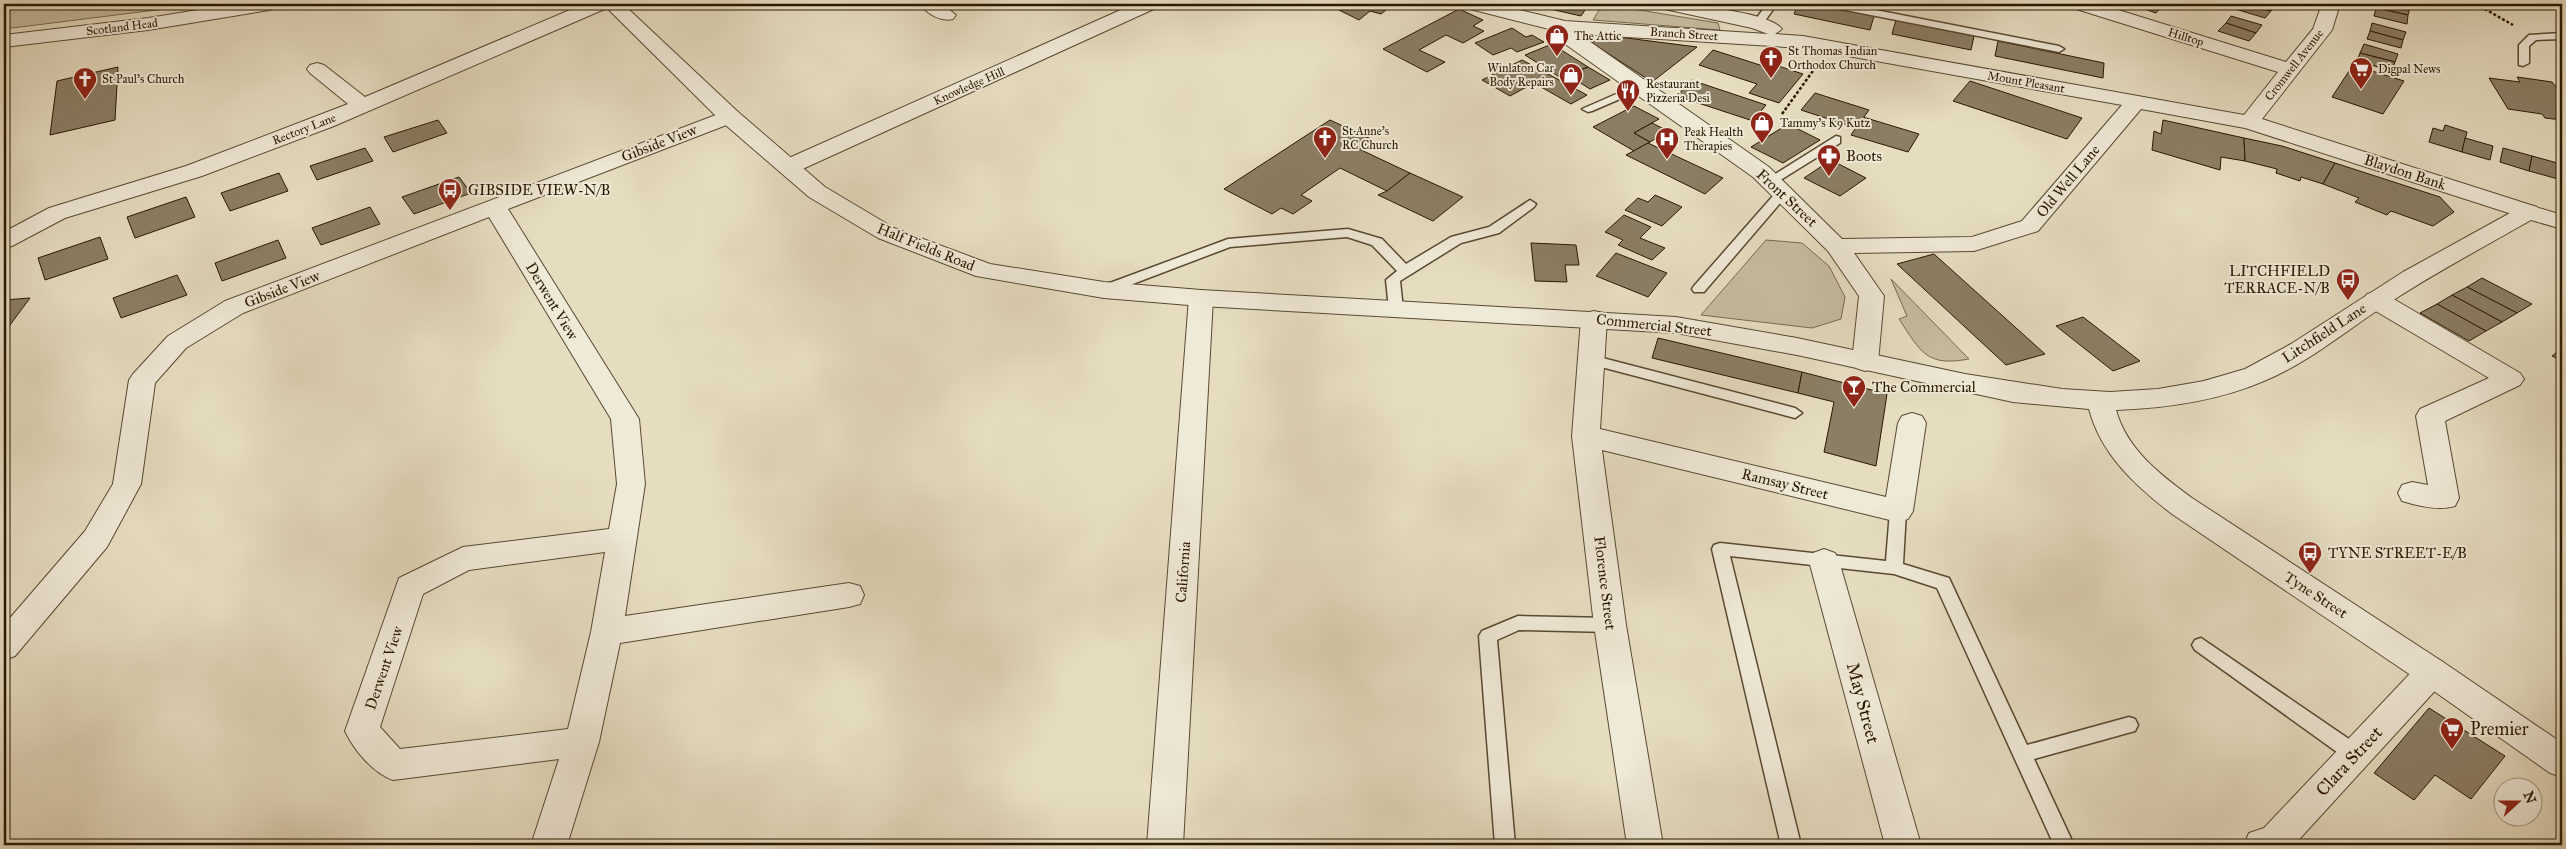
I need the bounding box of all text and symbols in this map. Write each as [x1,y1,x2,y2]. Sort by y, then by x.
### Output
street label: Scotland Head [85,16,159,38]
shop icon: The Attic [1544,23,1570,57]
street label: Branch Street [1650,25,1719,43]
street label: Hilltop [2166,25,2206,49]
street label: Cromwell Avenue [2262,27,2326,103]
place label: The Attic [1574,29,1621,43]
place label: St Thomas Indian Orthodox Church [1788,44,1878,72]
church icon: St Thomas Indian Orthodox Church [1758,45,1784,79]
supermarket icon: Digpal News [2348,56,2374,90]
place label: Winlaton Car Body Repairs [1487,61,1554,89]
shop icon: Winlaton Car Body Repairs [1558,62,1584,96]
place label: Digpal News [2378,62,2440,77]
street label: Knowledge Hill [931,64,1008,109]
church icon: St Paul's Church [72,66,98,100]
street label: Mount Pleasant [1986,68,2067,96]
place label: St Paul's Church [102,72,185,86]
place label: Restaurant Pizzeria Desi [1646,77,1711,105]
restaurant icon: Restaurant Pizzeria Desi [1615,78,1641,112]
street label: Rectory Lane [270,110,338,148]
shop icon: Tammy's K9 Kutz [1749,110,1775,144]
place label: Tammy's K9 Kutz [1780,116,1871,130]
street label: Gibside View [619,120,699,166]
place label: St Anne's RC Church [1342,124,1399,152]
church icon: St Anne's RC Church [1312,125,1338,159]
place label: Peak Health Therapies [1684,125,1744,153]
hospital icon: Peak Health Therapies [1654,126,1680,160]
street label: Old Well Lane [2032,141,2104,221]
pharmacy icon: Boots [1816,143,1842,177]
place label: Boots [1846,147,1882,165]
street label: Blaydon Bank [2362,150,2448,194]
street label: Front Street [1753,165,1822,231]
bus stop icon: GIBSIDE VIEW-N/B [437,177,463,211]
place label: GIBSIDE VIEW-N/B [468,181,611,199]
street label: Half Fields Road [874,219,978,275]
street label: Derwent View [522,259,582,343]
place label: LITCHFIELD TERRACE-N/B [2224,262,2330,297]
street label: Gibside View [242,266,322,312]
bus stop icon: LITCHFIELD TERRACE-N/B [2335,267,2361,301]
street label: Litchfield Lane [2279,299,2369,367]
street label: Commercial Street [1595,310,1713,340]
bar icon: The Commercial [1841,374,1867,408]
place label: The Commercial [1872,378,1977,396]
street label: Ramsay Street [1740,465,1831,504]
street label: Florence Street [1590,535,1620,632]
street label: California [1172,540,1194,603]
bus stop icon: TYNE STREET-E/B [2297,540,2323,574]
place label: TYNE STREET-E/B [2328,544,2467,562]
street label: Tyne Street [2281,568,2352,623]
street label: Derwent View [361,624,407,712]
street label: May Street [1842,660,1885,747]
supermarket icon: Premier [2439,716,2465,750]
place label: Premier [2470,718,2529,740]
street label: Clara Street [2311,721,2387,801]
north arrow [2494,776,2544,826]
text: N [2520,789,2540,806]

